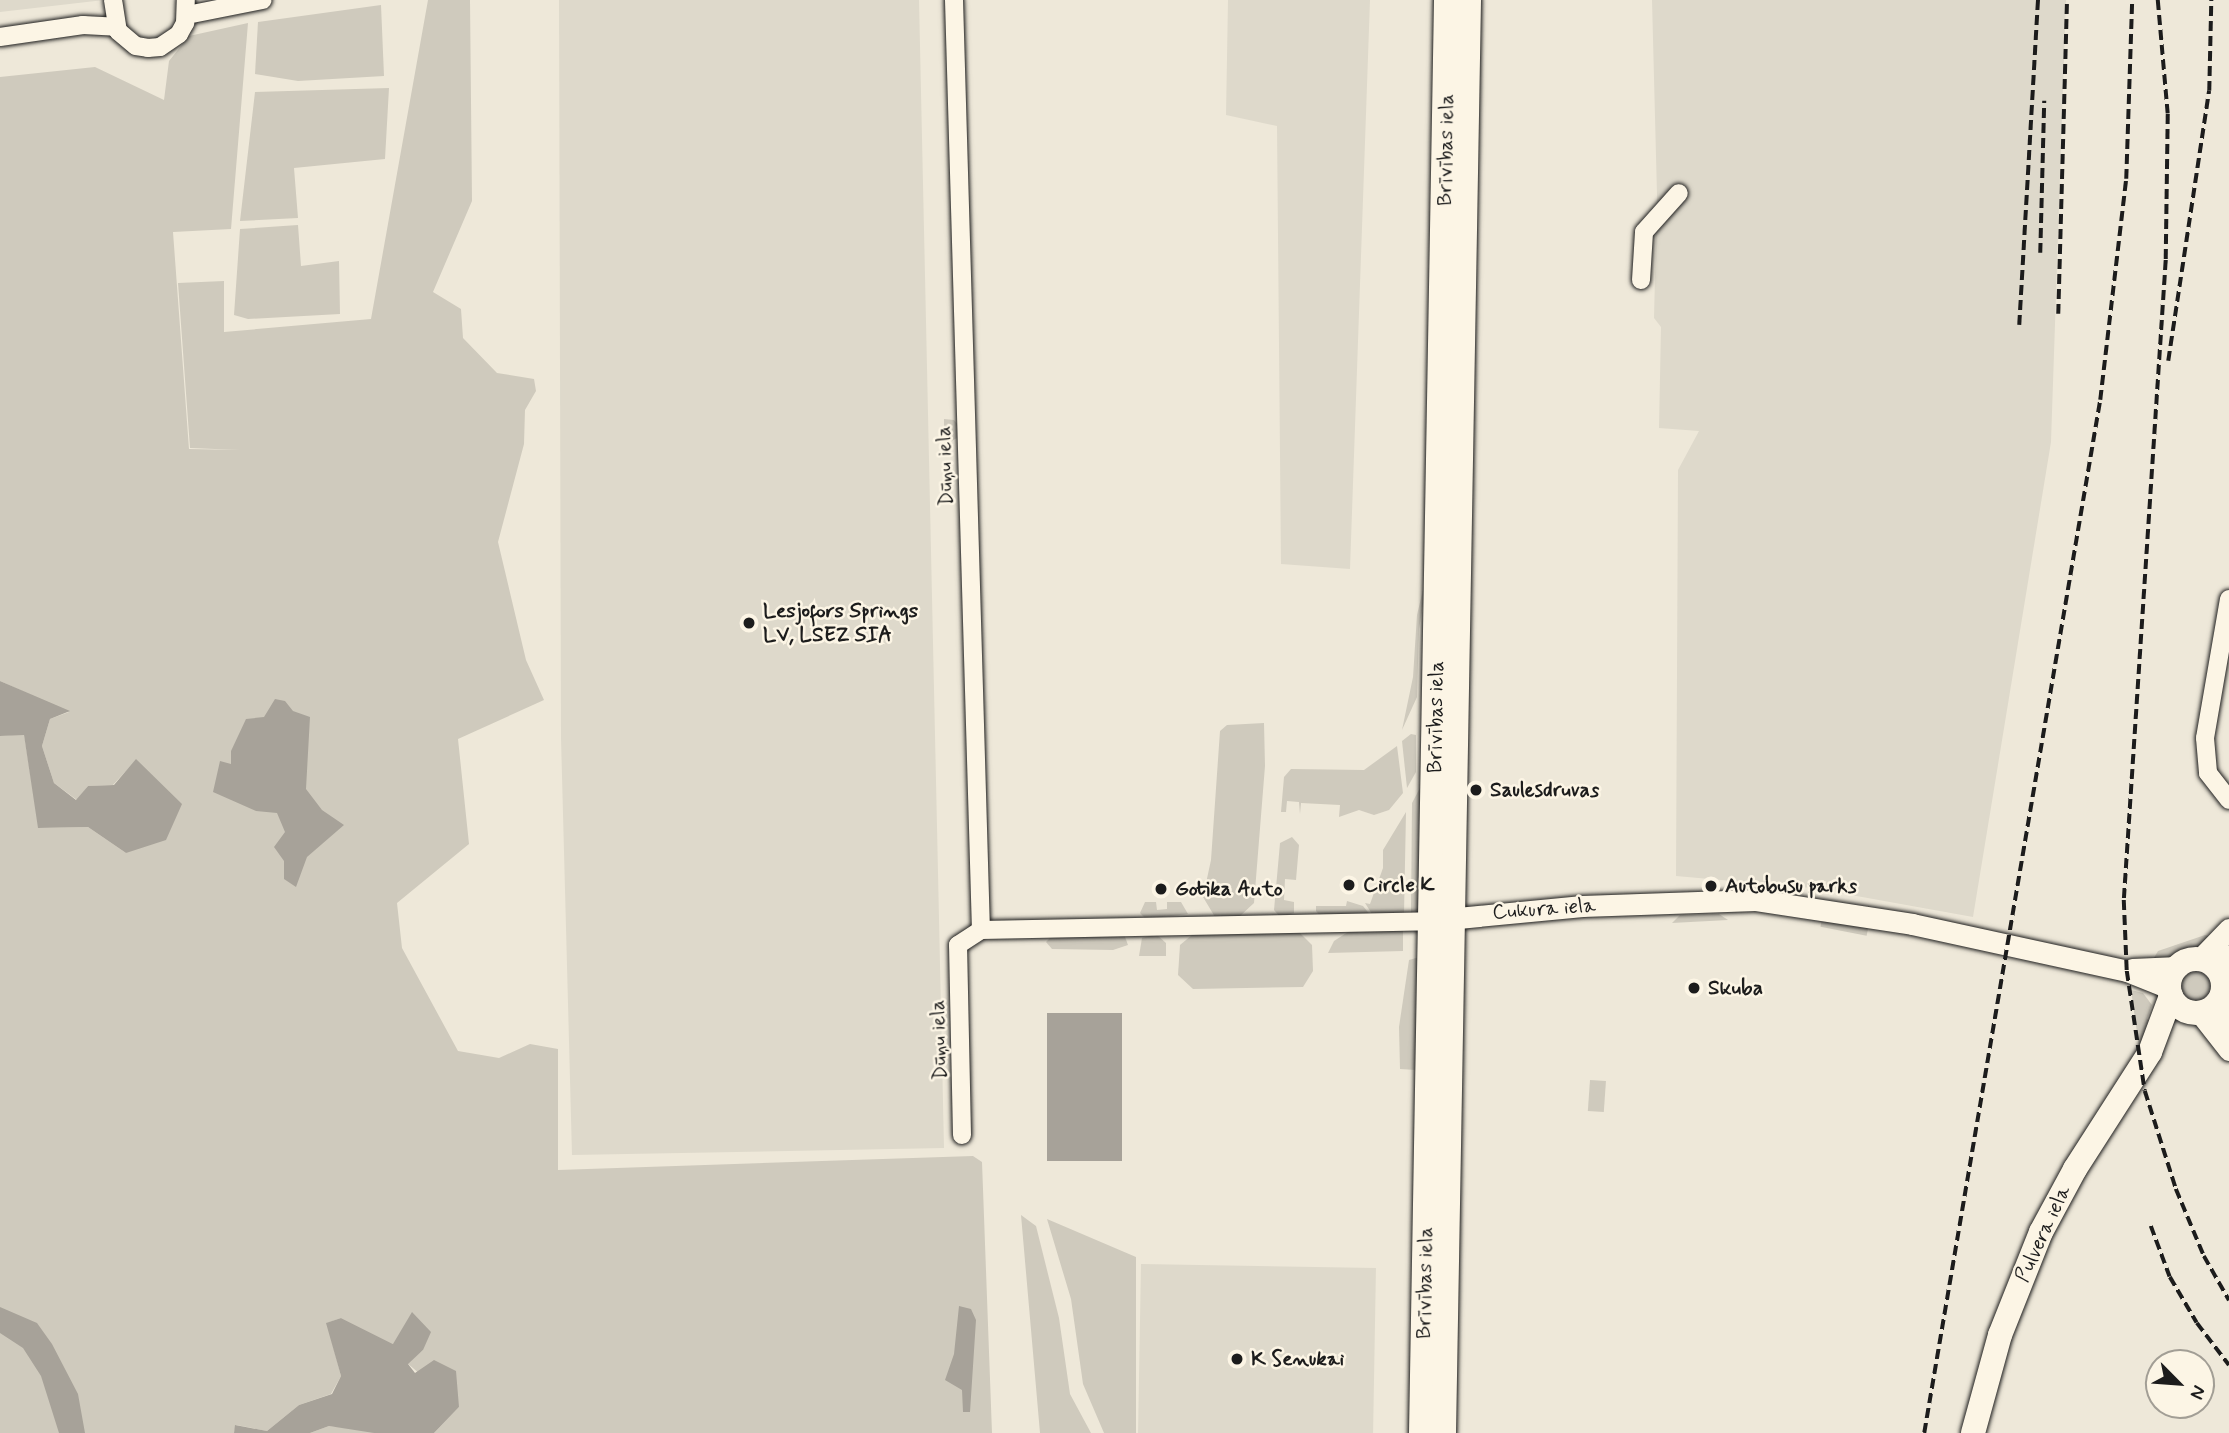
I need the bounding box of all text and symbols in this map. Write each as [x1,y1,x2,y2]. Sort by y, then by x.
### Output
street label: Brīvības iela [1432,93,1460,207]
street label: Dūņu iela [931,425,959,507]
place label: Lesjofors Springs LV, LSEZ SIA [763,598,914,648]
marker: Lesjofors Springs LV, LSEZ SIA [741,615,757,631]
street label: Brīvības iela [1422,660,1450,774]
place label: Saulesdruvas [1490,777,1599,803]
marker: Saulesdruvas [1468,782,1484,798]
place label: Circle K [1363,872,1435,898]
place label: Autobusu parks [1725,873,1856,899]
place label: Gotika Auto [1175,876,1278,902]
marker: Circle K [1341,877,1357,893]
marker: Autobusu parks [1703,878,1719,894]
marker: Gotika Auto [1153,881,1169,897]
street label: Cukura iela [1491,893,1597,925]
place label: Skuba [1708,975,1763,1001]
marker: Skuba [1686,980,1702,996]
street label: Dūņu iela [925,999,953,1081]
street label: Pulvera iela [2010,1182,2076,1286]
street label: Brīvības iela [1411,1226,1439,1340]
place label: K Senukai [1251,1346,1340,1372]
north arrow [2145,1349,2215,1419]
marker: K Senukai [1229,1351,1245,1367]
text: N [2184,1381,2212,1403]

